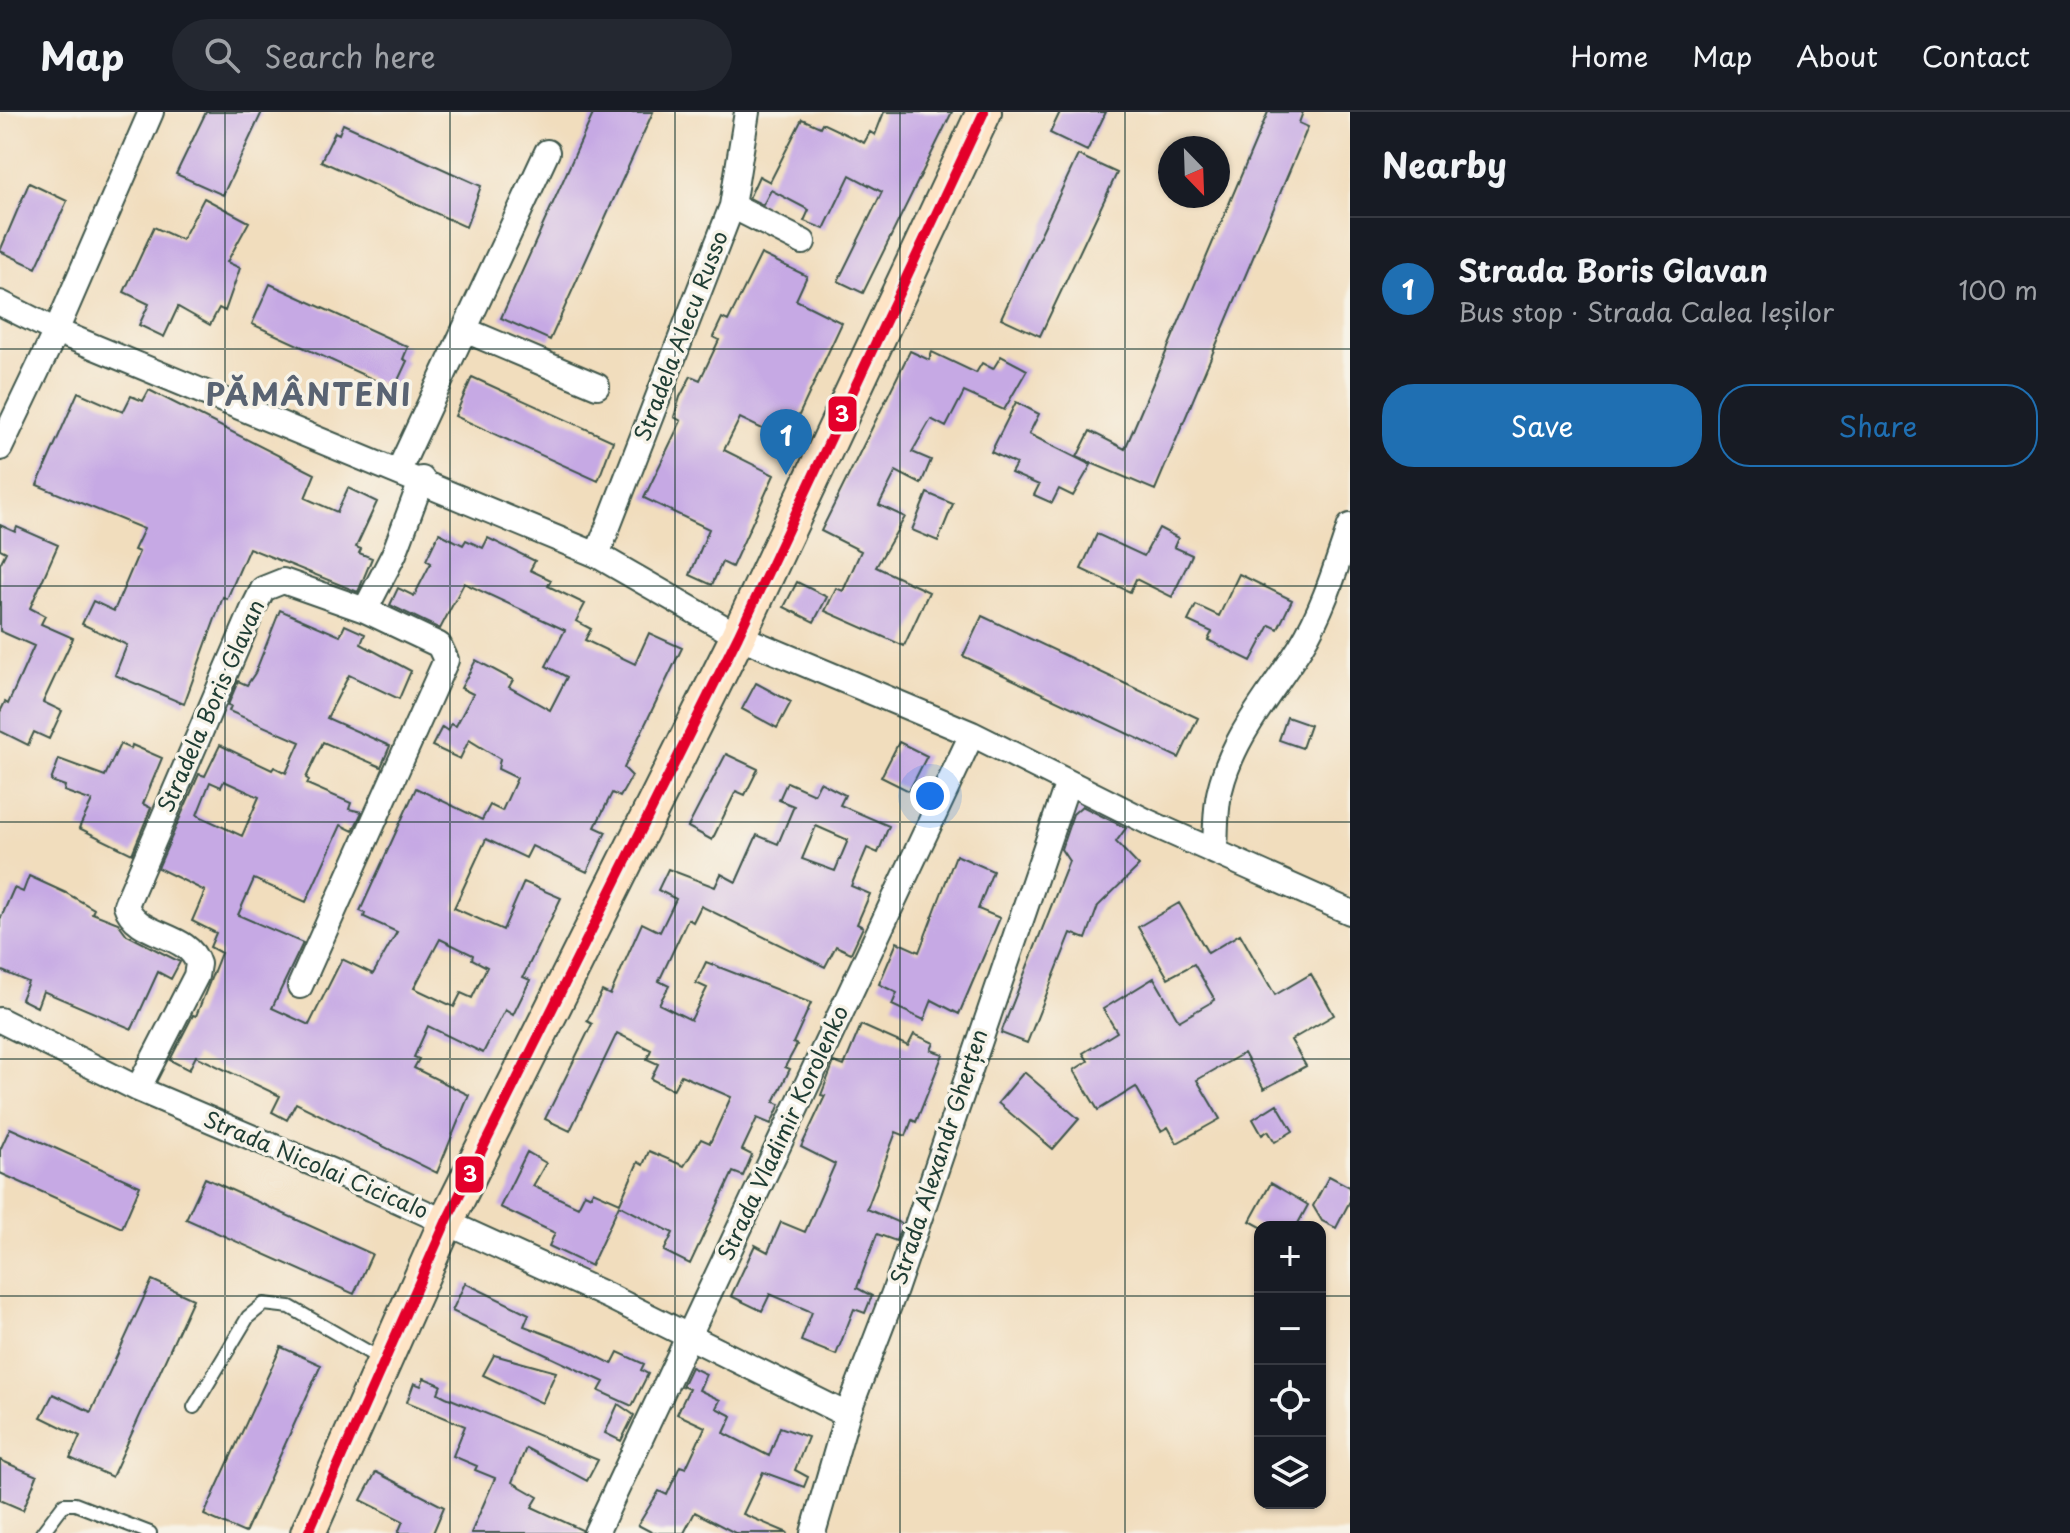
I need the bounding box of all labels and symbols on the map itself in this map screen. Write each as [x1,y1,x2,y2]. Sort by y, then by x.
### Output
north arrow [1158,136,1230,208]
street label: Stradela Alecu Russo [624,225,735,445]
district label: PĂMÂNTENI [205,371,413,416]
line badge: 3 [827,395,858,433]
text: 3 [835,396,849,429]
pin: 1 [760,409,812,475]
street label: Stradela Boris Glavan [148,594,271,817]
your location [910,776,950,816]
street label: Strada Vladimir Korolenko [708,999,855,1265]
street label: Strada Alexandr Gherțen [881,1024,995,1289]
street label: Strada Nicolai Cicicalo [199,1101,434,1226]
line badge: 3 [454,1155,485,1194]
text: 3 [463,1156,477,1189]

